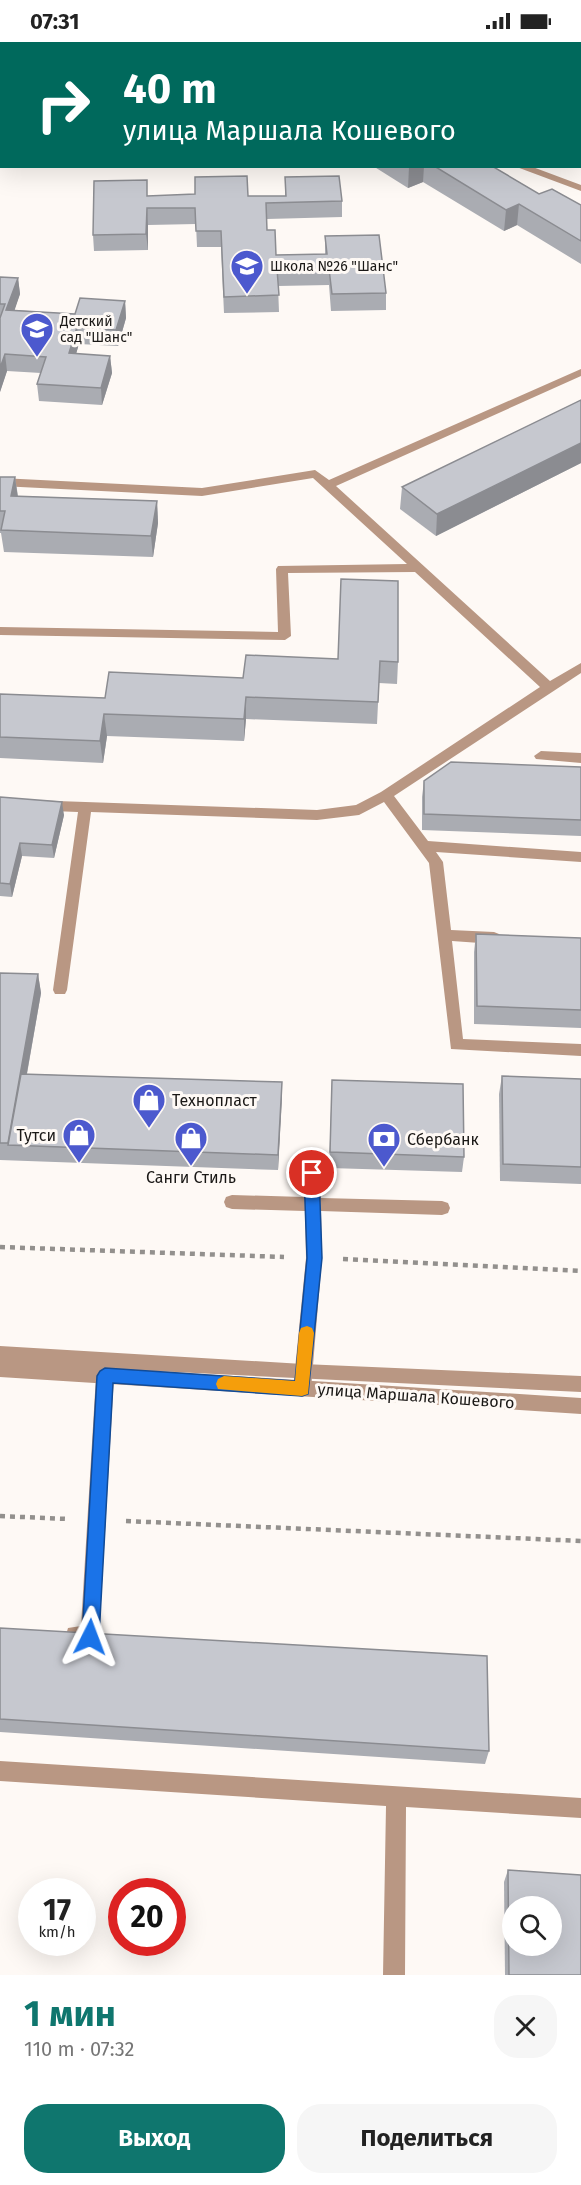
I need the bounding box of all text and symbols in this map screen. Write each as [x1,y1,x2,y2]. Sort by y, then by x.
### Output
text: 07:31 [30,8,80,35]
text: 40 m [123,64,217,114]
icon: right [24,66,102,144]
text: улица Маршала Кошевого [123,115,456,147]
school or university icon: Школа №26 "Шанс" [229,248,265,295]
place label: Школа №26 "Шанс" [270,258,398,275]
school or university icon: Детский сад "Шанс" [19,311,55,358]
place label: Детский сад "Шанс" [59,313,132,346]
shop icon: Технопласт [131,1082,167,1129]
place label: Технопласт [172,1091,258,1110]
shop icon: Тутси [61,1117,97,1164]
shop icon: Санги Стиль [173,1120,209,1167]
bank icon: Сбербанк [366,1121,402,1168]
place label: Тутси [16,1126,56,1145]
place label: Сбербанк [407,1130,479,1149]
pin [286,1147,337,1198]
icon: arrive [295,1156,328,1189]
place label: Санги Стиль [146,1168,236,1187]
street label: улица Маршала Кошевого [317,1380,515,1412]
position arrow [58,1605,122,1669]
speed limit sign: 20 [108,1878,186,1956]
text: 17 [43,1892,71,1928]
map controls [502,1896,562,1956]
button: search [502,1896,562,1956]
text: km/h [38,1923,76,1941]
text: 1 мин [24,1992,116,2036]
button: close [494,1995,557,2058]
text: 110 m · 07:32 [24,2037,134,2061]
button: Выход [24,2104,285,2173]
button: Поделиться [297,2104,557,2173]

